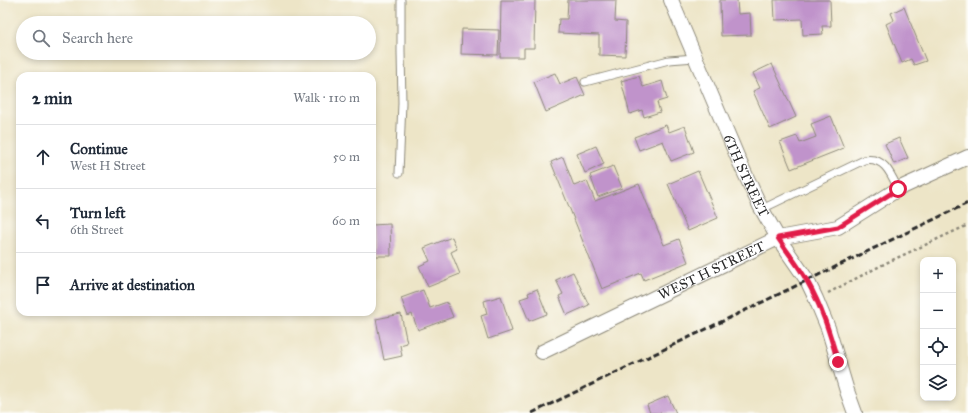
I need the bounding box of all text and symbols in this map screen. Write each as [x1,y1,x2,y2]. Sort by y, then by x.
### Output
search box [16,16,376,60]
icon: search [30,27,52,49]
text: Search here [62,29,133,47]
text: 2 min [32,88,72,109]
text: Walk · 110 m [293,90,360,106]
street label: 6TH STREET [720,132,773,220]
text: Continue [70,140,128,158]
icon: ahead [32,146,54,168]
text: 50 m [333,149,360,165]
text: West H Street [70,158,146,174]
route start [889,180,907,198]
text: Turn left [70,204,126,222]
icon: left [32,210,54,232]
text: 60 m [332,213,360,229]
text: 6th Street [70,222,124,238]
street label: WEST H STREET [655,237,768,303]
map controls [920,257,956,401]
button: + [920,257,956,293]
icon: arrive [32,274,54,296]
text: Arrive at destination [70,276,195,294]
button: − [920,293,956,329]
button: locate [920,329,956,365]
route end [829,353,847,371]
button: layers [920,365,956,401]

